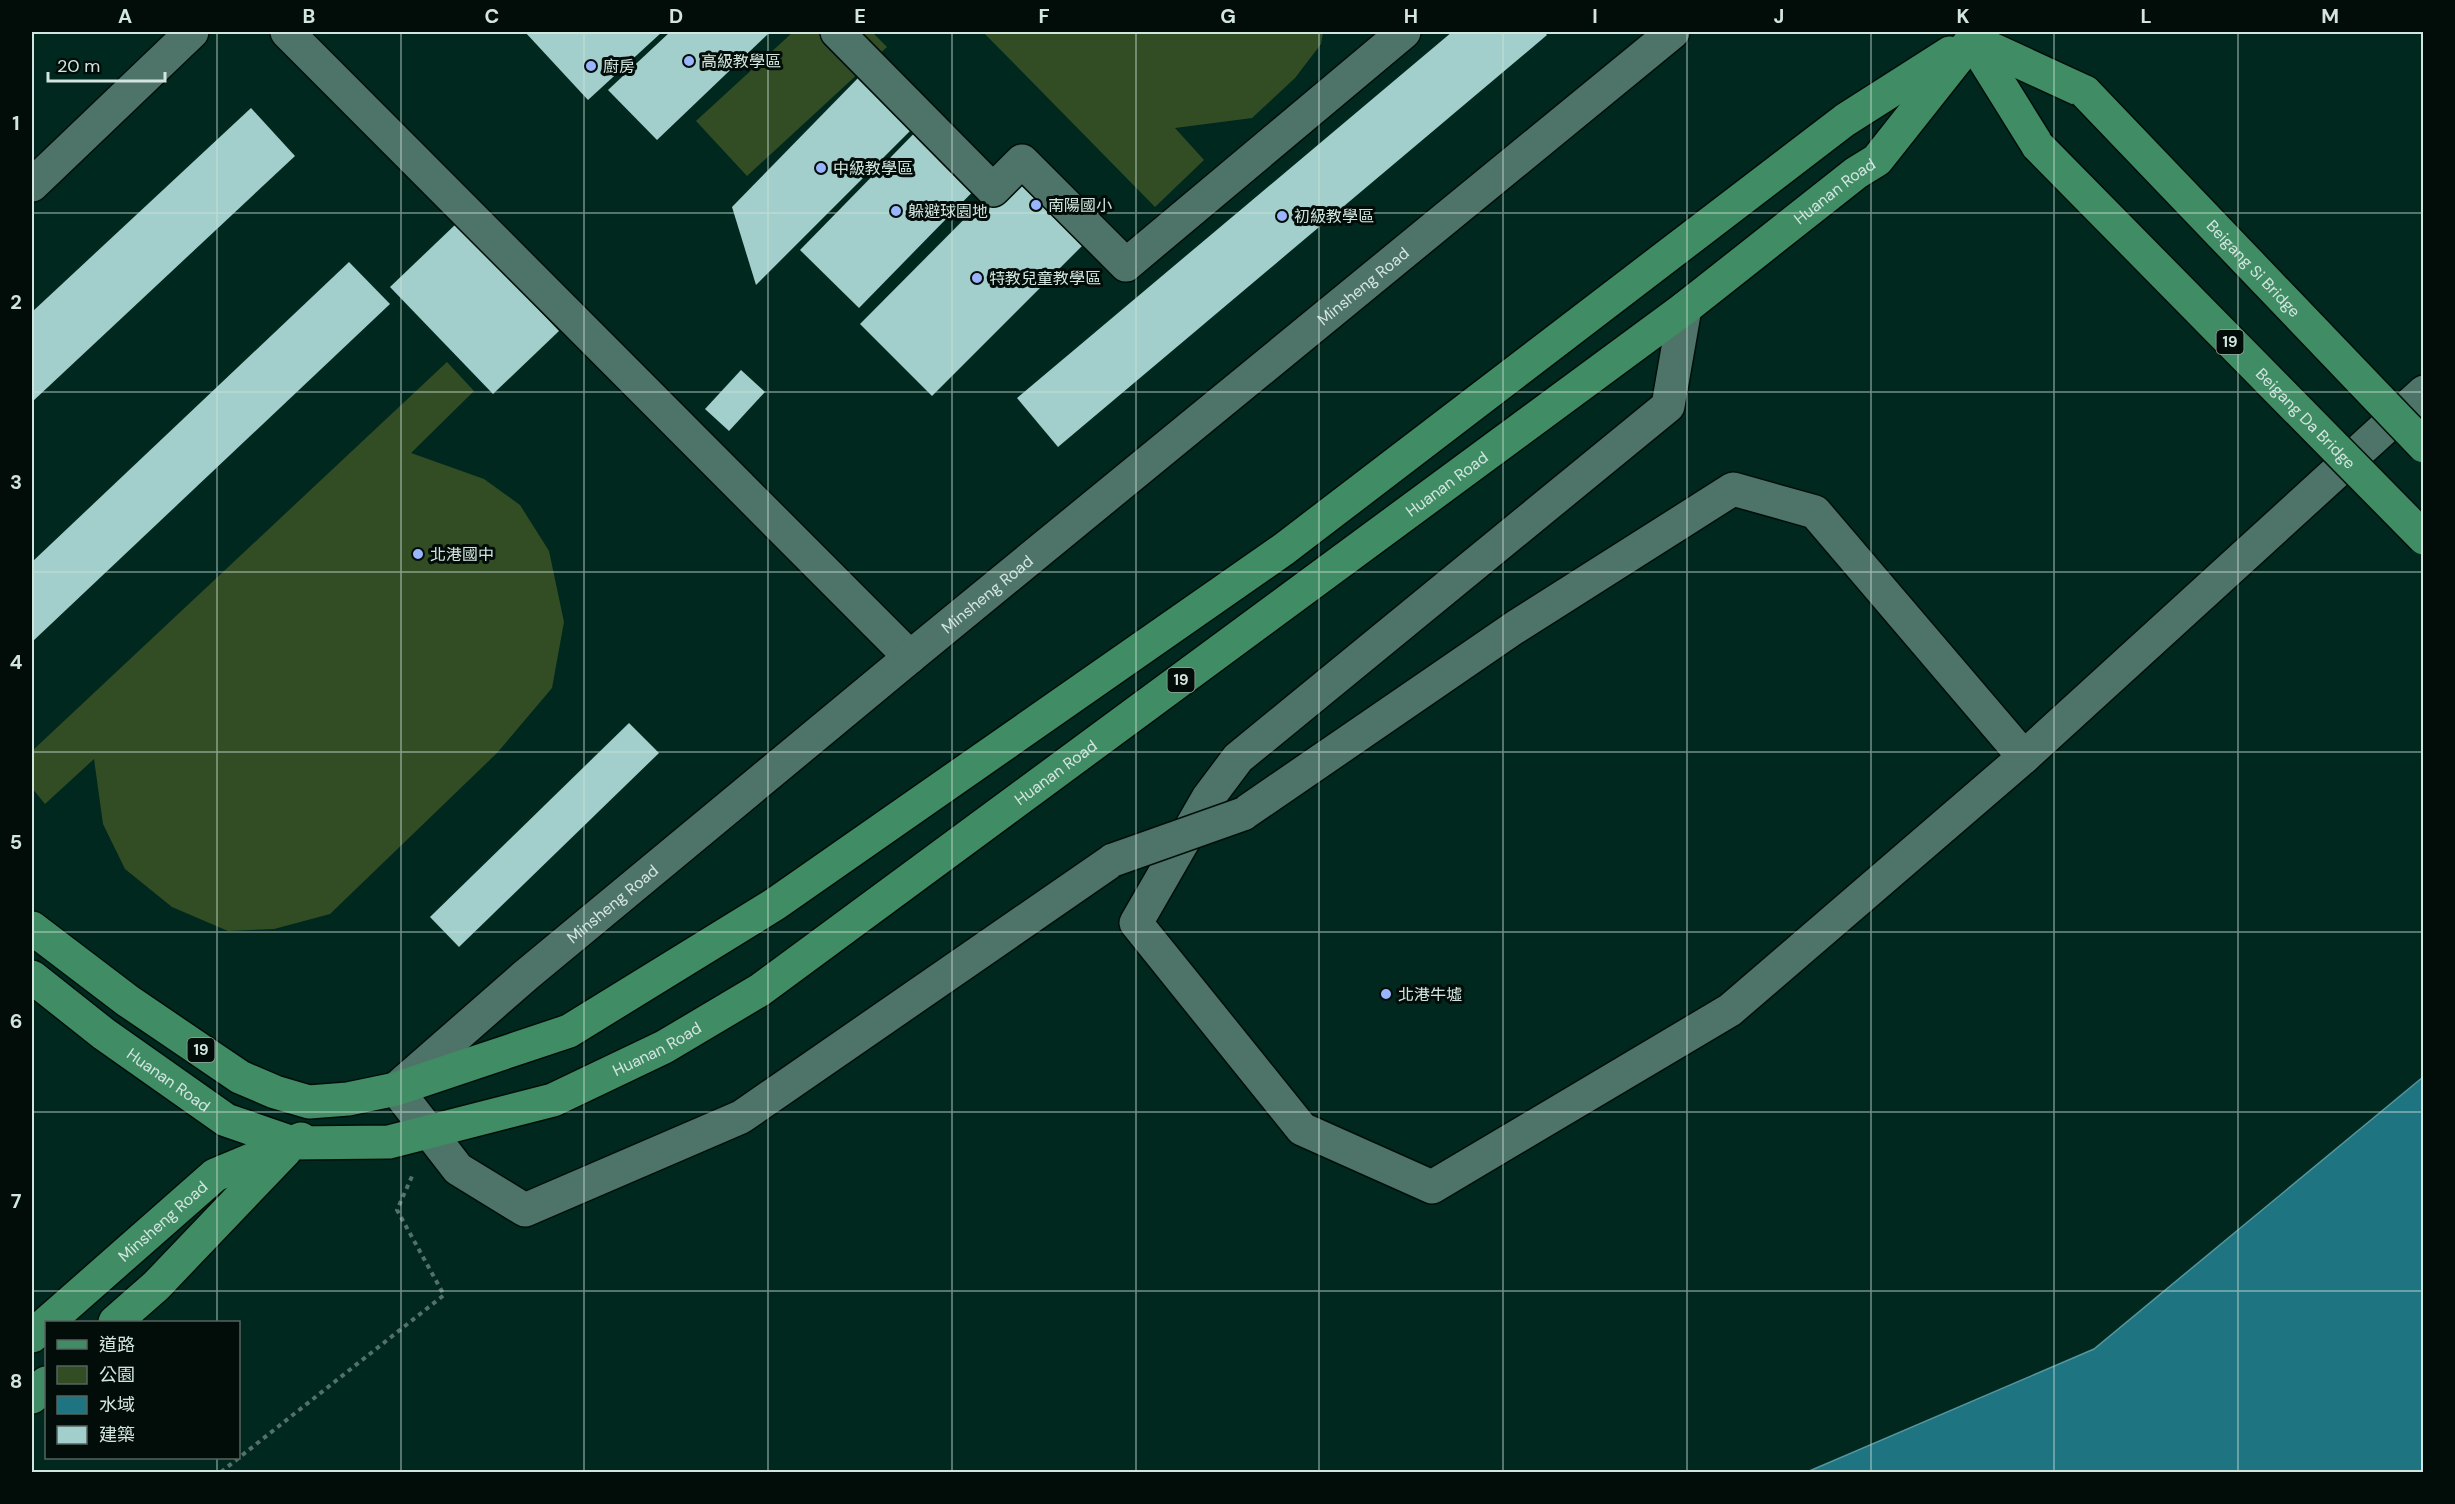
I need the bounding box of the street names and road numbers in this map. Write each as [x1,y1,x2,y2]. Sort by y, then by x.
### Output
street label: Huanan Road [1789,153,1879,229]
street label: Beigang Si Bridge [2202,215,2305,321]
street label: Minsheng Road [1313,242,1413,330]
road number: 19 [2216,330,2244,354]
street label: Beigang Da Bridge [2252,363,2360,473]
street label: Huanan Road [1401,446,1492,521]
street label: Minsheng Road [937,550,1037,638]
road number: 19 [1168,668,1194,692]
street label: Huanan Road [1010,735,1101,810]
street label: Minsheng Road [562,860,662,948]
street label: Huanan Road [609,1017,705,1081]
road number: 19 [188,1038,214,1062]
street label: Huanan Road [123,1043,215,1116]
street label: Minsheng Road [113,1176,212,1266]

